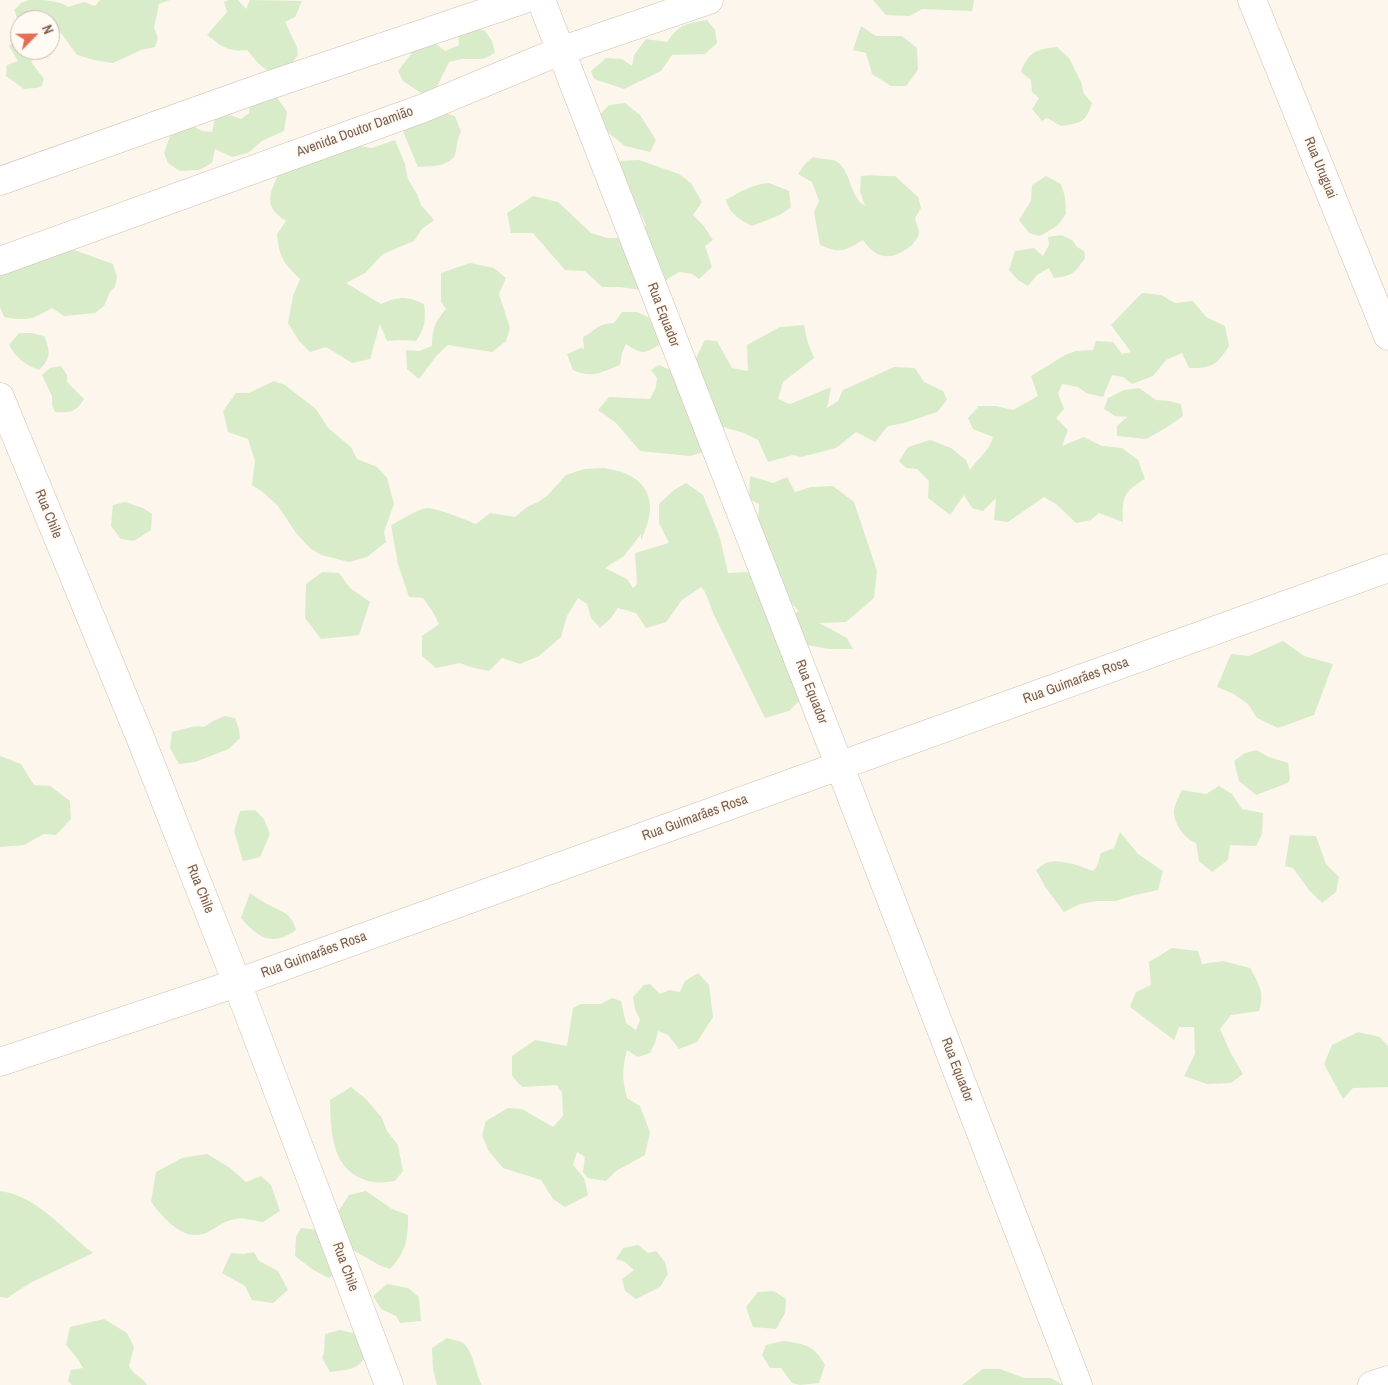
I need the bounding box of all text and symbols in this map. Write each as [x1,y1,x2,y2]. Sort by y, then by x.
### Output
north arrow [10,10,60,60]
text: N [38,22,58,37]
street label: Avenida Doutor Damião [294,103,416,161]
street label: Rua Uruguai [1300,135,1340,201]
street label: Rua Equador [643,280,683,350]
street label: Rua Chile [31,487,65,541]
street label: Rua Guimarães Rosa [1021,654,1131,708]
street label: Rua Equador [791,657,831,727]
street label: Rua Guimarães Rosa [640,791,750,845]
street label: Rua Chile [183,862,217,916]
street label: Rua Guimarães Rosa [259,928,369,982]
street label: Rua Equador [937,1035,977,1105]
street label: Rua Chile [328,1240,362,1294]

